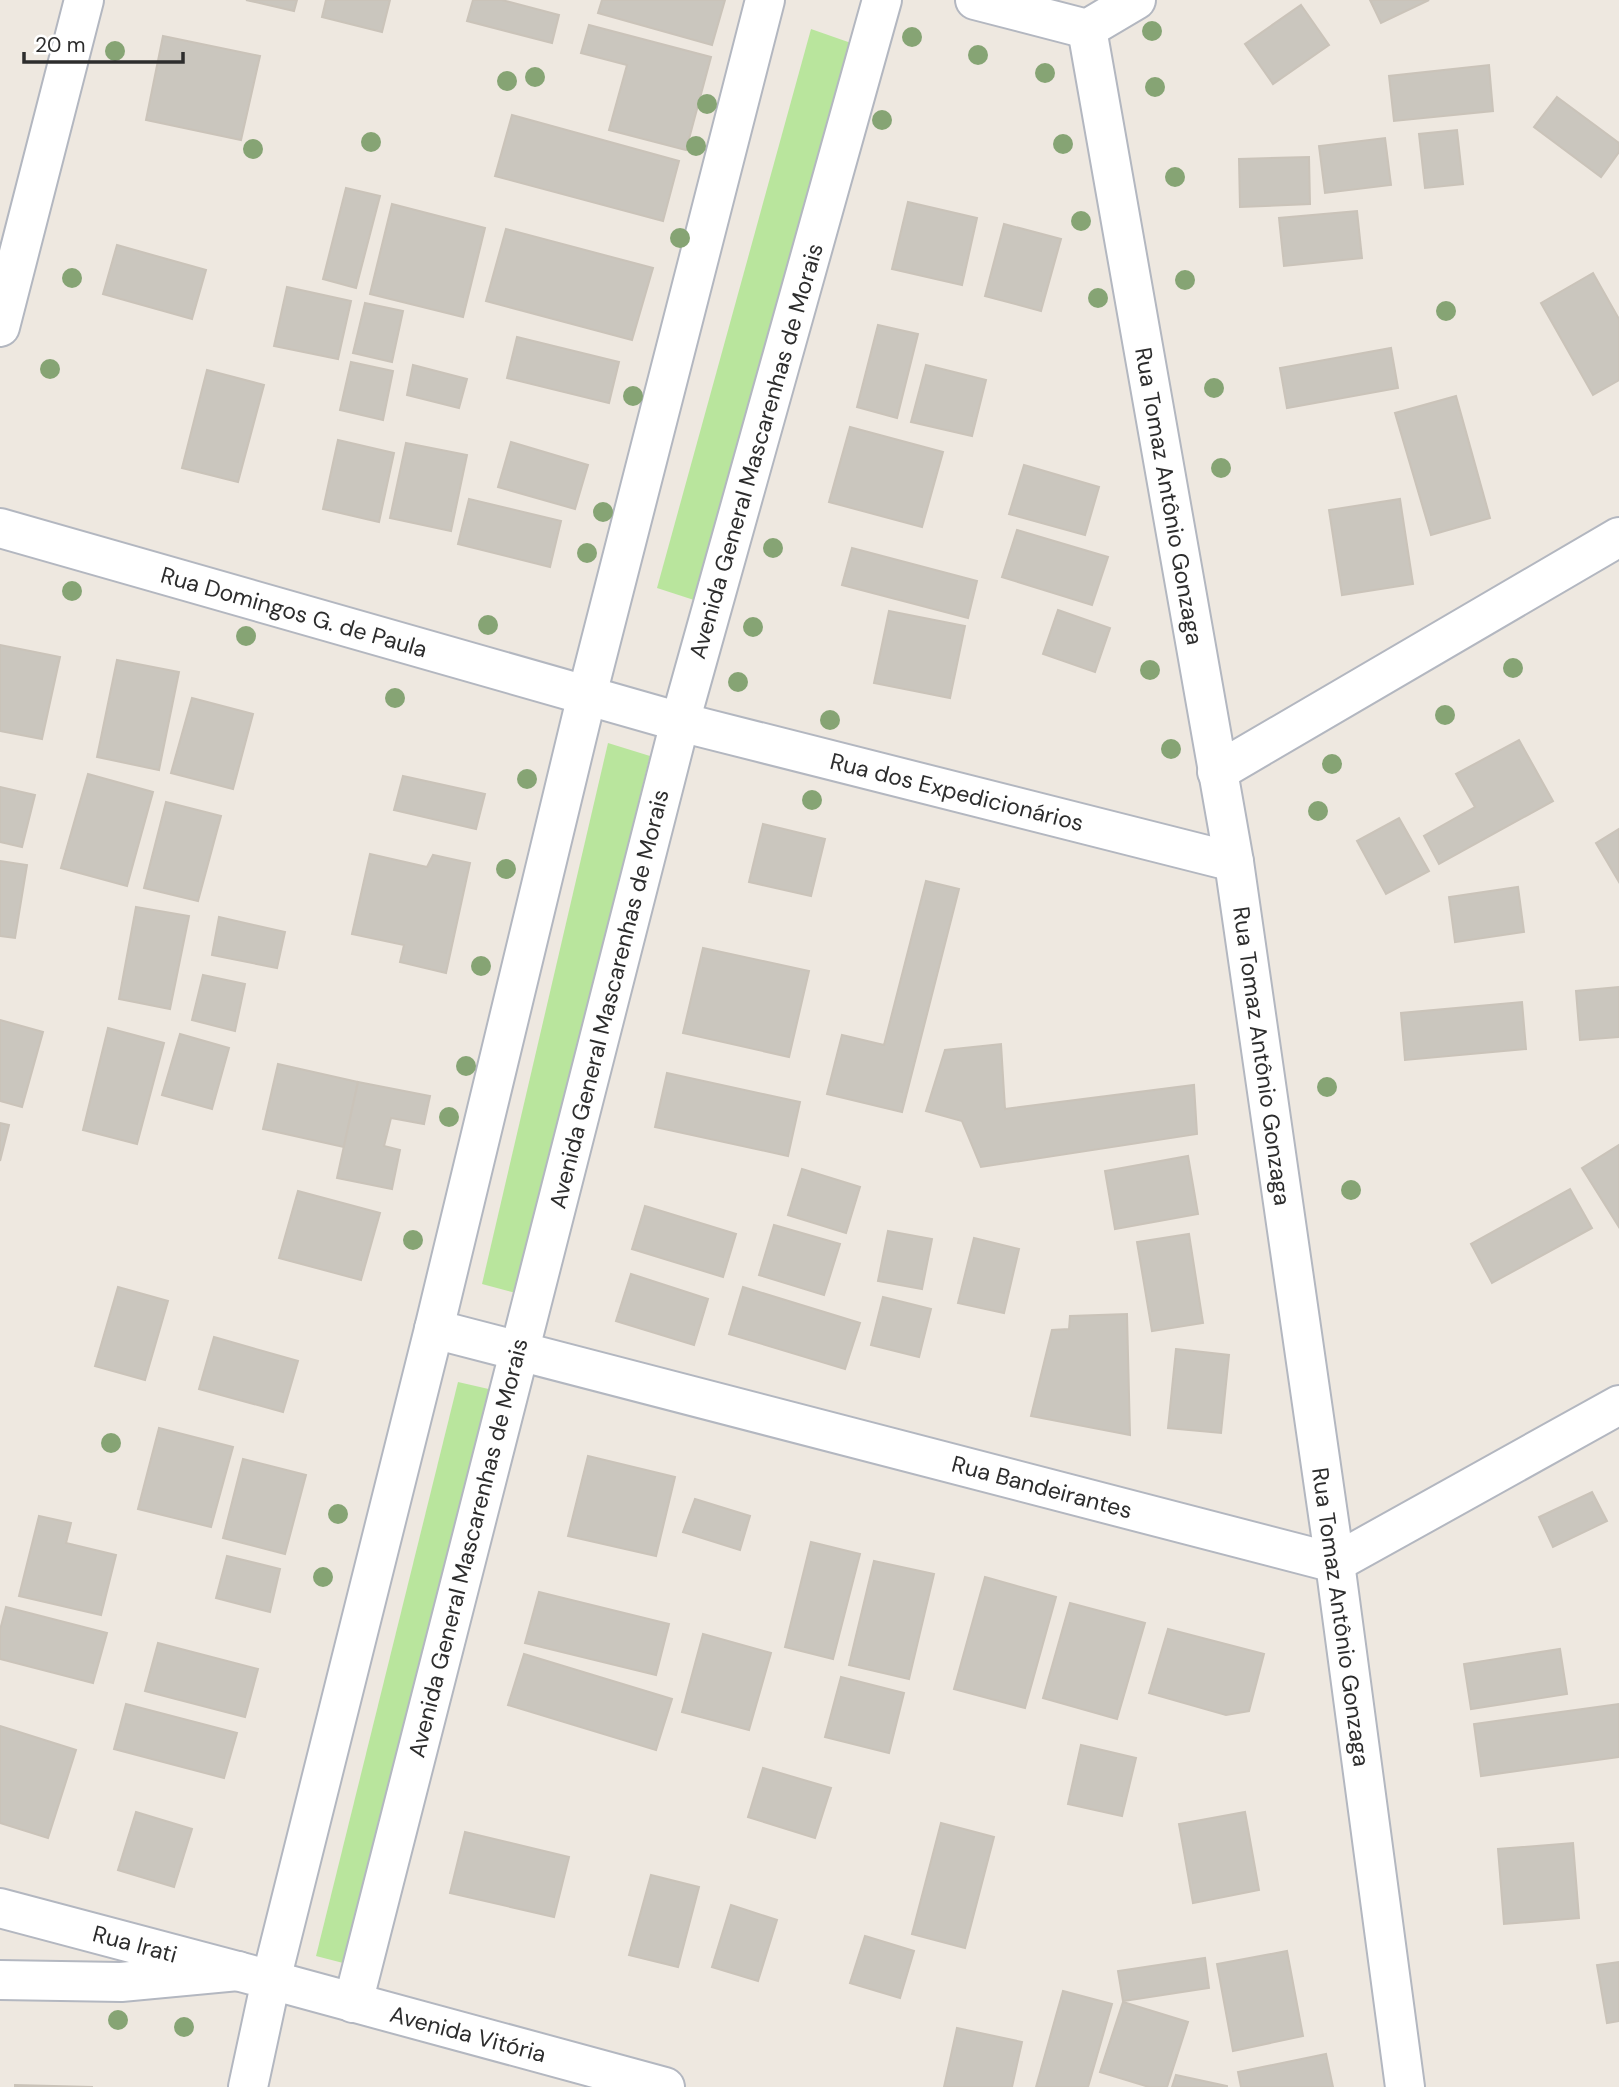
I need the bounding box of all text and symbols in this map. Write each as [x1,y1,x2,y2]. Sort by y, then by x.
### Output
scale bar [24,21,184,65]
text: 20 m [35,31,86,59]
street label: Avenida General Mascarenhas de Morais [682,240,830,662]
street label: Rua Tomaz Antônio Gonzaga [1128,345,1210,647]
street label: Rua Domingos G. de Paula [157,560,431,664]
street label: Rua dos Expedicionários [827,746,1087,838]
street label: Avenida General Mascarenhas de Morais [542,786,676,1212]
street label: Rua Tomaz Antônio Gonzaga [1226,905,1298,1207]
street label: Avenida General Mascarenhas de Morais [401,1335,535,1761]
street label: Rua Bandeirantes [948,1448,1136,1526]
street label: Rua Tomaz Antônio Gonzaga [1305,1466,1377,1768]
street label: Rua Irati [90,1918,180,1970]
street label: Avenida Vitória [387,1999,549,2069]

